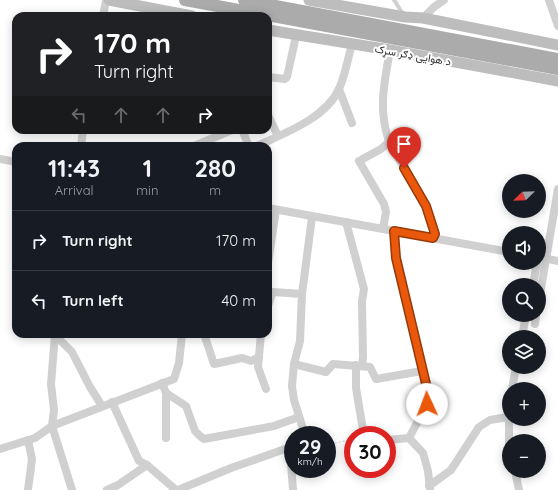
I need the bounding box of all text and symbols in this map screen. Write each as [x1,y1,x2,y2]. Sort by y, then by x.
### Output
text: 170 m [94,25,171,60]
icon: right [28,28,80,80]
street label: د هوایی ډګر سړک [374,41,452,70]
text: Turn right [94,60,174,83]
icon: left [68,104,90,126]
icon: ahead [110,104,132,126]
icon: ahead [152,104,174,126]
icon: right [194,104,216,126]
pin [387,127,421,168]
icon: arrive [393,133,415,155]
text: 11:43 [48,153,100,183]
text: 1 [143,153,152,183]
text: 280 [194,153,236,183]
north arrow [502,174,546,218]
map controls [502,174,546,478]
text: Arrival [55,182,94,198]
text: min [136,182,158,198]
text: m [209,182,221,198]
button: sound [502,226,546,270]
icon: right [28,230,50,252]
text: Turn right [62,231,133,250]
text: 170 m [216,231,256,250]
button: search [502,278,546,322]
icon: left [28,290,50,312]
text: Turn left [62,291,124,310]
text: 40 m [221,291,256,310]
button: layers [502,330,546,374]
button: + [502,382,546,426]
position arrow [406,383,448,425]
speed limit sign: 30 [344,426,396,478]
text: 29 [299,434,321,459]
button: − [502,434,546,478]
text: km/h [297,455,323,468]

